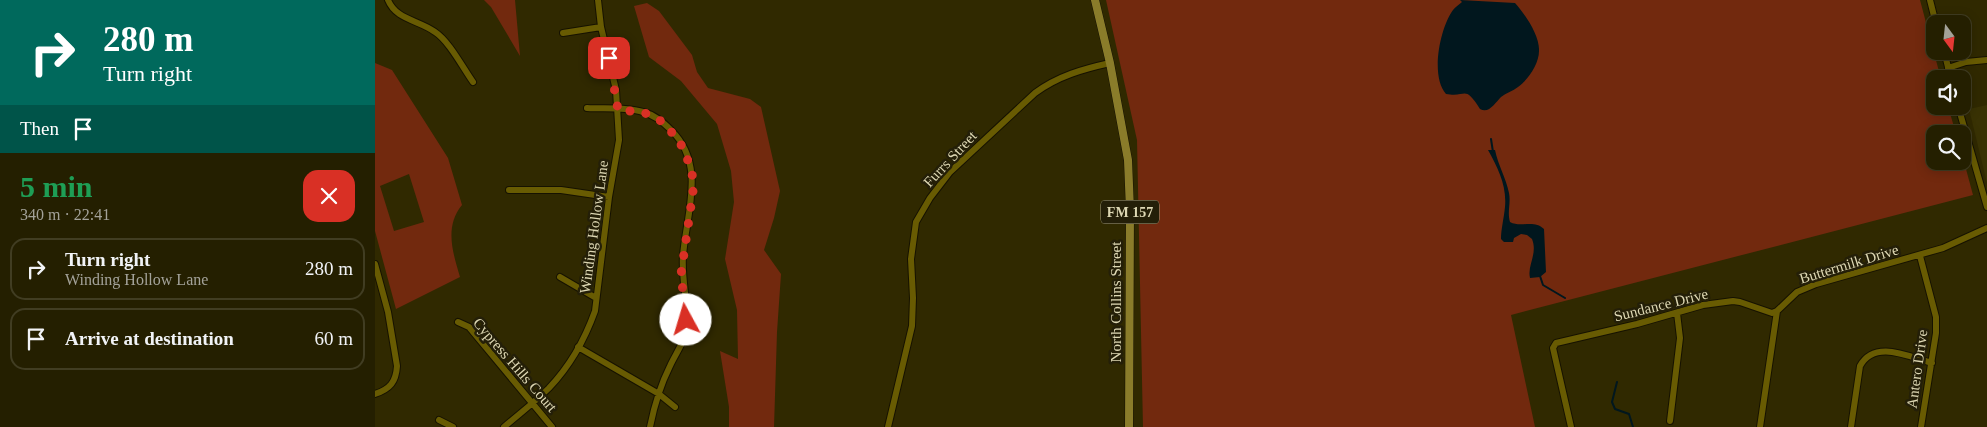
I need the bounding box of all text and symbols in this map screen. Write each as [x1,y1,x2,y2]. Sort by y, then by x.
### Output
north arrow [1926,15,1971,60]
map controls [1926,15,1971,170]
icon: right [20,20,85,85]
text: 280 m [103,20,193,59]
pin [588,37,630,79]
icon: arrive [595,44,623,72]
text: Turn right [103,61,192,86]
button: sound [1926,70,1971,115]
icon: arrive [69,115,97,143]
text: Then [20,118,59,139]
button: search [1926,125,1971,170]
street label: Furrs Street [920,127,980,190]
street label: Winding Hollow Lane [577,159,611,295]
text: 5 min [20,170,93,203]
button: close [303,170,355,222]
road number: FM 157 [1101,200,1159,223]
text: 340 m · 22:41 [20,206,110,223]
street label: North Collins Street [1108,241,1124,362]
street label: Buttermilk Drive [1797,241,1901,287]
text: Turn right [65,249,150,270]
icon: right [22,255,50,283]
text: 280 m [305,258,353,279]
text: Winding Hollow Lane [65,271,208,288]
street label: Sundance Drive [1612,286,1710,324]
position arrow [659,293,711,345]
street label: Cypress Hills Court [470,315,561,416]
icon: arrive [22,325,50,353]
text: Arrive at destination [65,328,234,349]
text: 60 m [314,328,353,349]
street label: Antero Drive [1904,328,1931,410]

